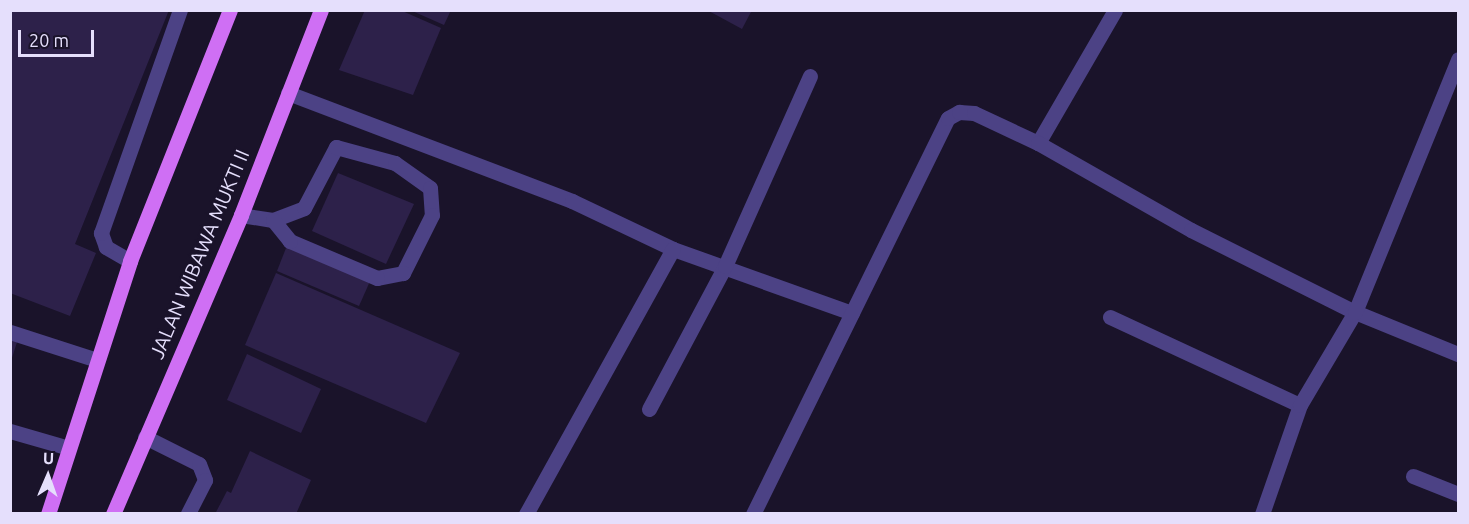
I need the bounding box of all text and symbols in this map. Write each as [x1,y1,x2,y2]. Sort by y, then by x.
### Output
scale bar [21,18,98,56]
text: 20 m [29,30,69,50]
street label: JALAN WIBAWA MUKTI II [144,146,254,362]
north arrow [18,446,78,506]
text: U [43,449,55,467]

